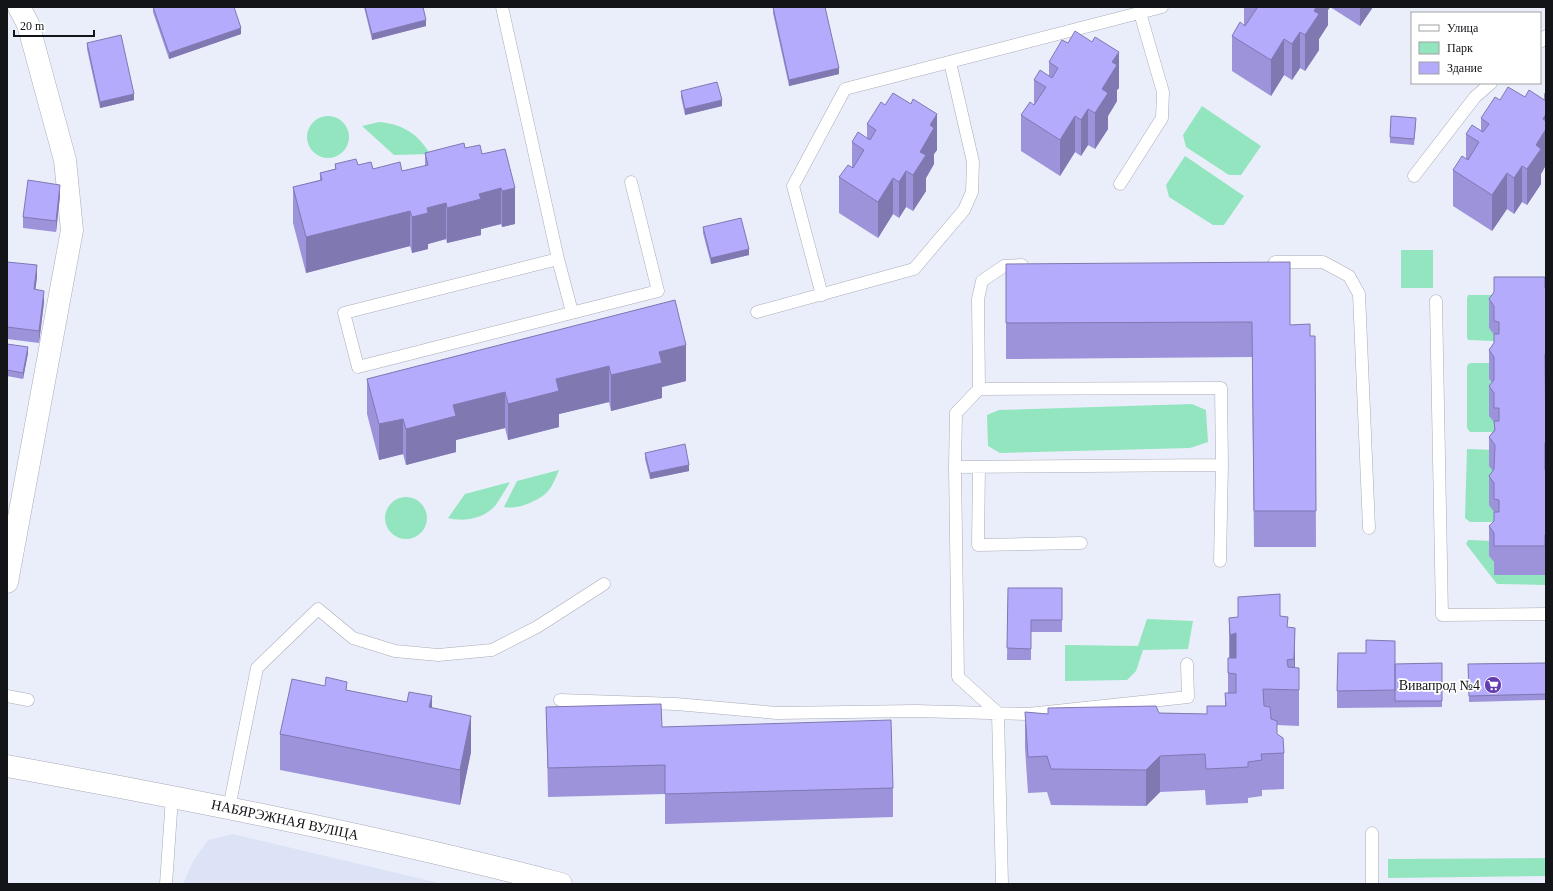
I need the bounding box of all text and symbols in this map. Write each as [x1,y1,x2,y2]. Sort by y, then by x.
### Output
scale bar [14,12,94,38]
legend [1411,12,1541,84]
text: 20 m [20,19,45,33]
text: Улица [1447,21,1479,35]
text: Парк [1447,41,1473,55]
text: Здание [1447,61,1482,75]
supermarket icon: Вивапрод №4 [1483,675,1503,695]
place label: Вивапрод №4 [1399,678,1480,693]
street label: НАБЯРЭЖНАЯ ВУЛІЦА [210,797,361,843]

